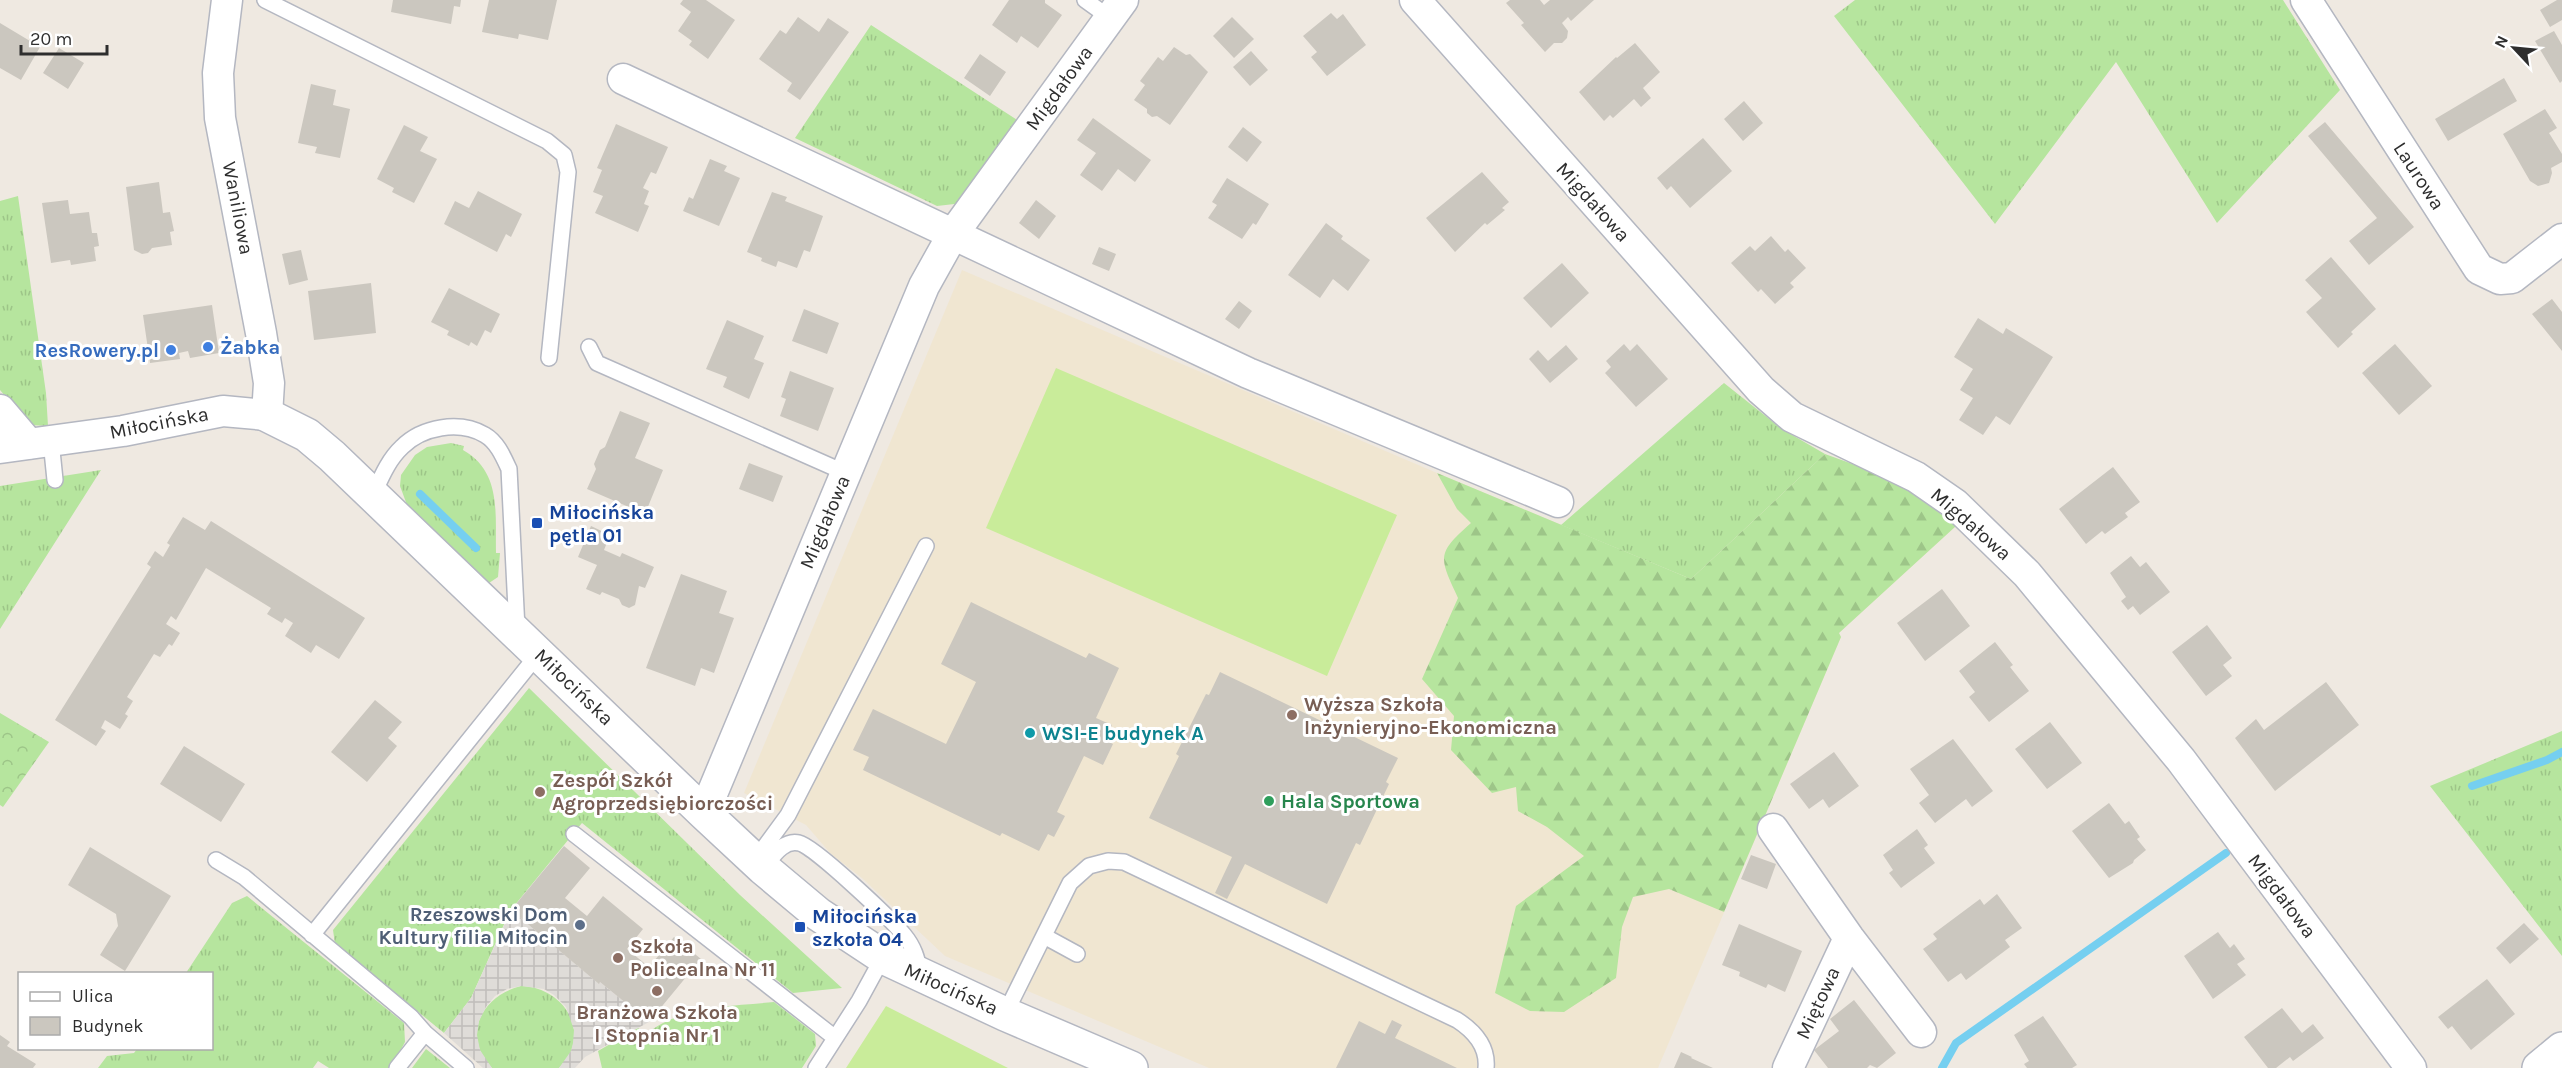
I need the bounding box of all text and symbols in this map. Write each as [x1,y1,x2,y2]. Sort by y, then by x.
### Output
scale bar [21,18,106,56]
north arrow [2484,18,2544,78]
text: 20 m [30,28,72,50]
text: N [2490,32,2512,51]
street label: Migdałowa [1021,41,1097,135]
street label: Laurowa [2389,138,2449,214]
street label: Migdałowa [1551,157,1635,247]
street label: Waniliowa [218,160,258,256]
place label: Żabka [220,336,280,359]
place label: ResRowery.pl [35,339,159,362]
marker: Żabka [201,340,215,354]
marker: ResRowery.pl [164,343,178,357]
street label: Miłocińska [107,402,211,444]
street label: Migdałowa [795,472,855,572]
street label: Migdałowa [1926,483,2016,565]
place label: Miłocińska pętla 01 [549,501,654,547]
marker: Miłocińska pętla 01 [530,516,544,530]
street label: Miłocińska [530,644,618,730]
place label: Wyższa Szkoła Inżynieryjno-Ekonomiczna [1304,693,1557,739]
marker: Wyższa Szkoła Inżynieryjno-Ekonomiczna [1285,708,1299,722]
place label: WSI-E budynek A [1042,722,1204,745]
marker: WSI-E budynek A [1023,726,1037,740]
place label: Zespół Szkół Agroprzedsiębiorczości [552,769,773,815]
marker: Zespół Szkół Agroprzedsiębiorczości [533,785,547,799]
place label: Hala Sportowa [1281,790,1420,813]
marker: Hala Sportowa [1262,794,1276,808]
street label: Migdałowa [2243,850,2321,942]
place label: Rzeszowski Dom Kultury filia Miłocin [378,903,568,949]
place label: Miłocińska szkoła 04 [812,905,917,951]
marker: Rzeszowski Dom Kultury filia Miłocin [573,918,587,932]
marker: Miłocińska szkoła 04 [793,920,807,934]
place label: Szkoła Policealna Nr 11 [630,935,775,981]
marker: Szkoła Policealna Nr 11 [611,951,625,965]
street label: Miłocińska [900,958,1002,1020]
street label: Miętowa [1791,963,1845,1043]
legend [18,972,213,1050]
marker: Branżowa Szkoła I Stopnia Nr 1 [650,984,664,998]
text: Ulica [72,985,113,1007]
place label: Branżowa Szkoła I Stopnia Nr 1 [576,1001,738,1047]
text: Budynek [72,1015,143,1037]

